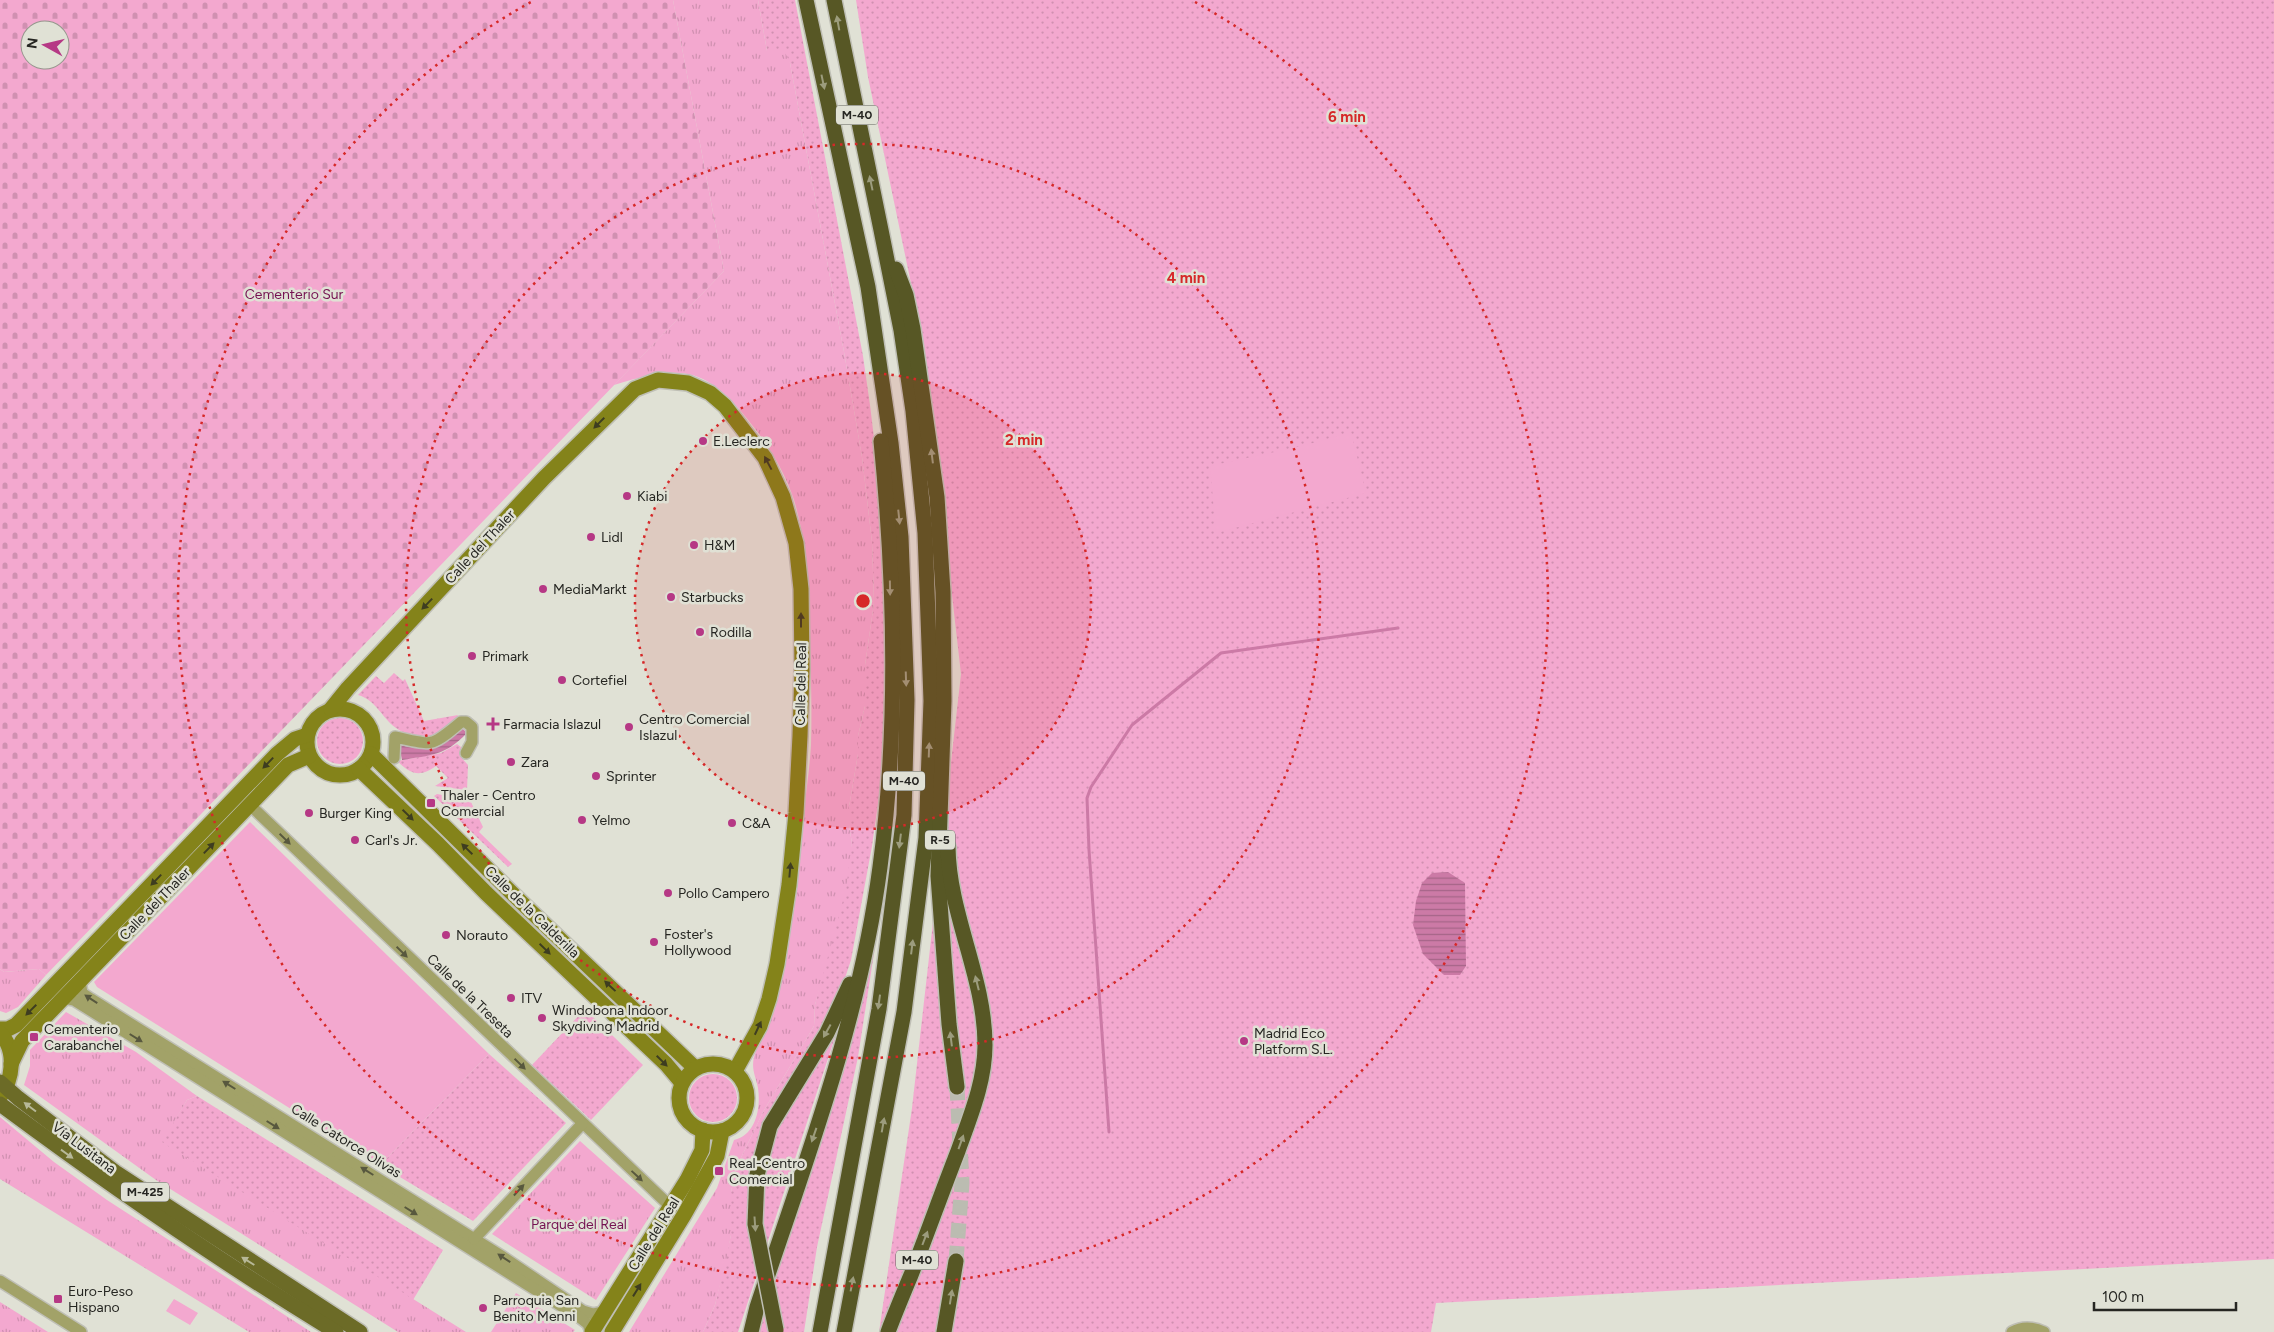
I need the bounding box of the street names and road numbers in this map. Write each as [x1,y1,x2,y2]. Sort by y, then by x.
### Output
road number: M-40 [836,106,878,124]
street label: Calle del Thaler [441,506,519,588]
street label: Calle del Real [792,642,810,726]
road number: M-40 [883,771,925,790]
road number: R-5 [925,830,955,850]
street label: Calle de la Calderilla [481,862,583,962]
street label: Calle del Thaler [116,864,194,944]
street label: Calle de la Treseta [423,950,517,1042]
street label: Calle Catorce Olivas [288,1100,404,1182]
street label: Vía Lusitana [49,1118,119,1178]
road number: M-425 [121,1182,169,1202]
street label: Calle del Real [625,1194,683,1274]
road number: M-40 [896,1250,938,1270]

